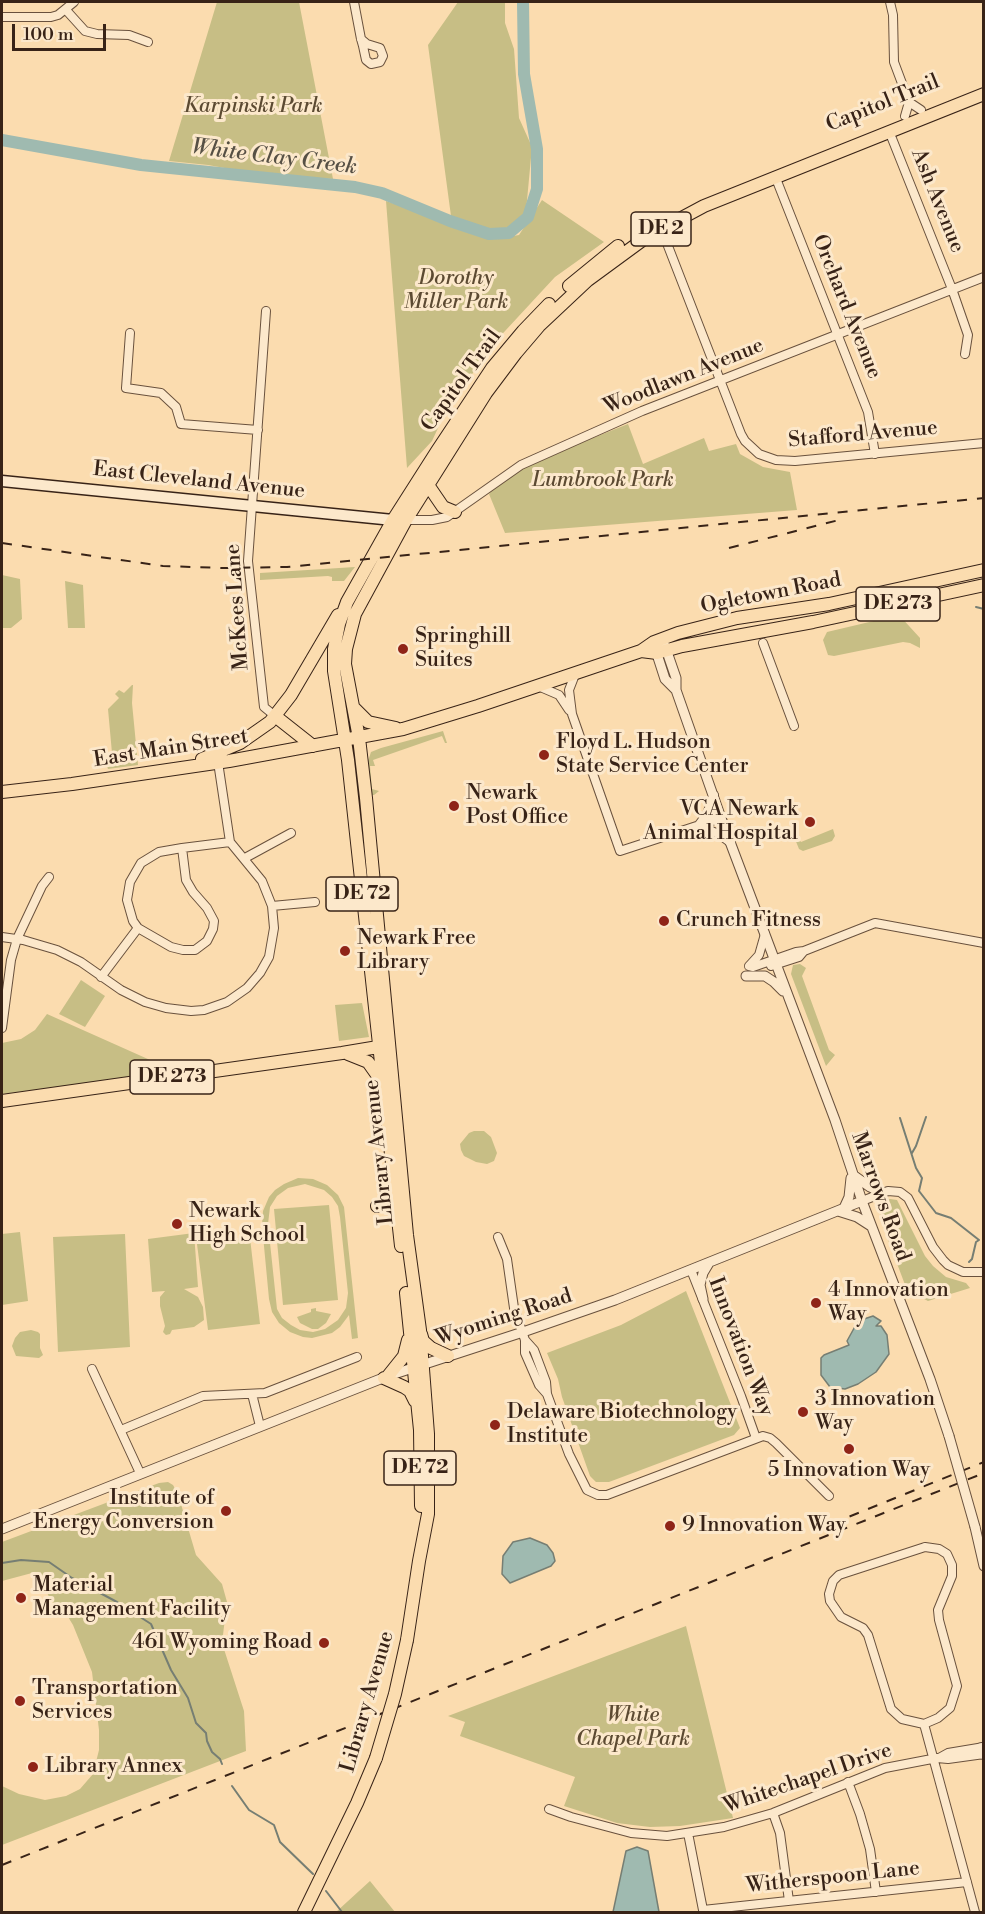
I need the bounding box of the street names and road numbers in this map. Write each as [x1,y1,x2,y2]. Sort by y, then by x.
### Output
street label: Capitol Trail [823,70,943,138]
street label: Ash Avenue [905,145,969,257]
road number: DE 2 [631,212,691,246]
street label: Orchard Avenue [806,231,886,383]
street label: Capitol Trail [417,325,507,437]
street label: Woodlawn Avenue [600,333,768,421]
street label: Stafford Avenue [787,416,939,454]
street label: East Cleveland Avenue [92,457,306,505]
street label: McKees Lane [221,543,255,671]
street label: Ogletown Road [699,568,843,620]
road number: DE 273 [856,587,940,621]
street label: East Main Street [92,724,250,774]
road number: DE 72 [326,877,398,911]
road number: DE 273 [130,1060,214,1094]
street label: Library Avenue [360,1078,400,1226]
street label: Marrows Road [845,1129,915,1265]
street label: Innovation Way [702,1274,778,1420]
street label: Wyoming Road [433,1284,575,1352]
road number: DE 72 [384,1451,456,1485]
street label: Library Avenue [336,1628,400,1776]
street label: Whitechapel Drive [720,1738,896,1820]
street label: Witherspoon Lane [745,1856,921,1900]

